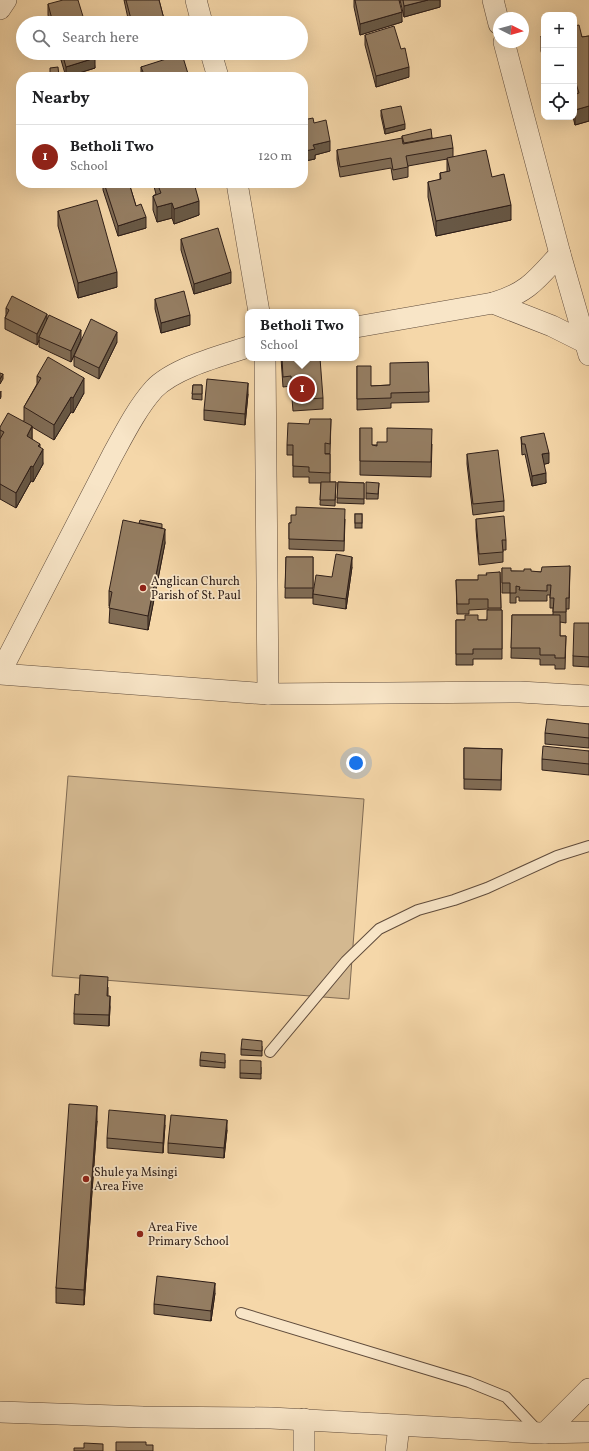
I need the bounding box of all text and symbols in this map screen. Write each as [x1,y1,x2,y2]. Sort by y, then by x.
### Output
north arrow [493,12,529,48]
map controls [541,12,577,120]
button: + [541,12,577,48]
search box [16,16,308,60]
icon: search [30,27,52,49]
text: Search here [62,28,139,49]
button: − [541,48,577,84]
button: locate [541,84,577,120]
text: Nearby [32,87,90,110]
text: Betholi Two [70,137,154,158]
text: 1 [42,148,48,166]
text: 120 m [258,148,292,166]
text: School [70,158,108,176]
popup [245,309,359,361]
text: Betholi Two [260,316,344,337]
text: School [260,337,298,355]
pin: 1 [289,374,315,404]
place label: Anglican Church Parish of St. Paul [151,574,241,604]
marker: Anglican Church Parish of St. Paul [138,583,148,593]
your location [346,753,366,773]
place label: Shule ya Msingi Area Five [94,1165,178,1195]
marker: Shule ya Msingi Area Five [81,1174,91,1184]
place label: Area Five Primary School [148,1220,229,1250]
marker: Area Five Primary School [135,1229,145,1239]

